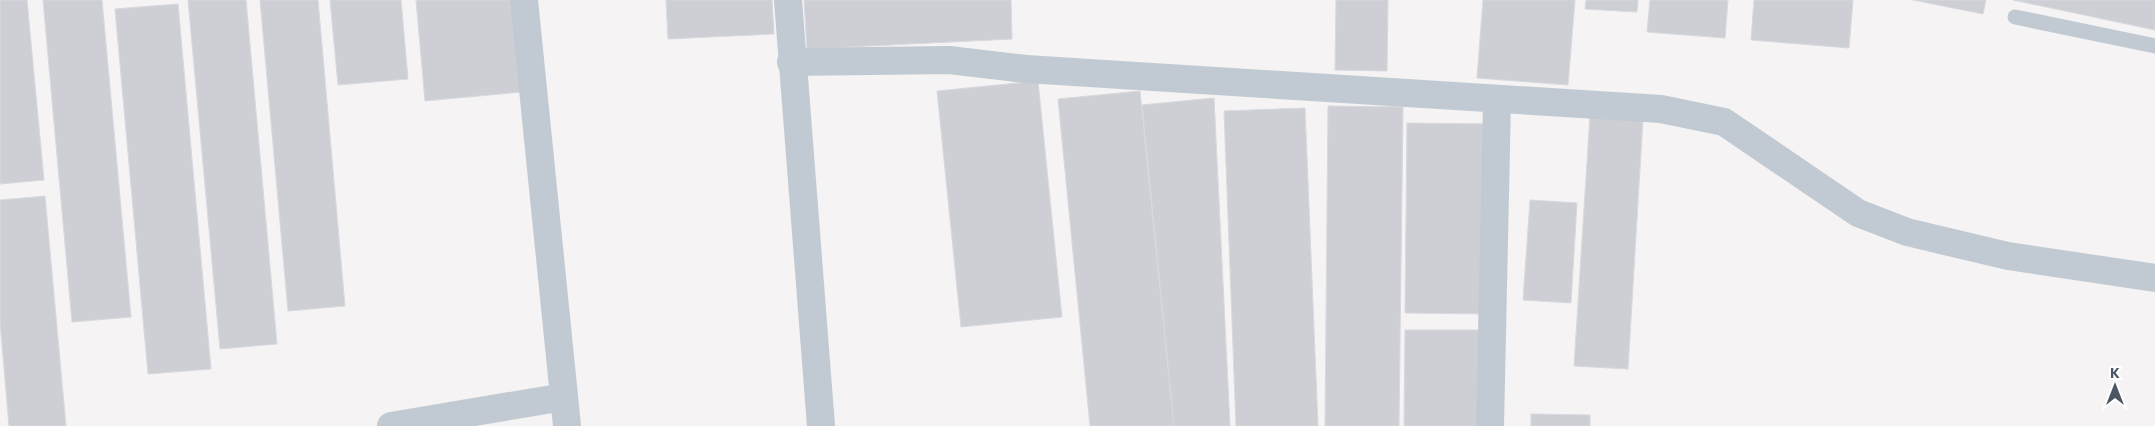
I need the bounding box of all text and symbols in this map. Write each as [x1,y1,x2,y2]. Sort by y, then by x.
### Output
north arrow [2090,361,2140,411]
text: K [2110,364,2120,381]

